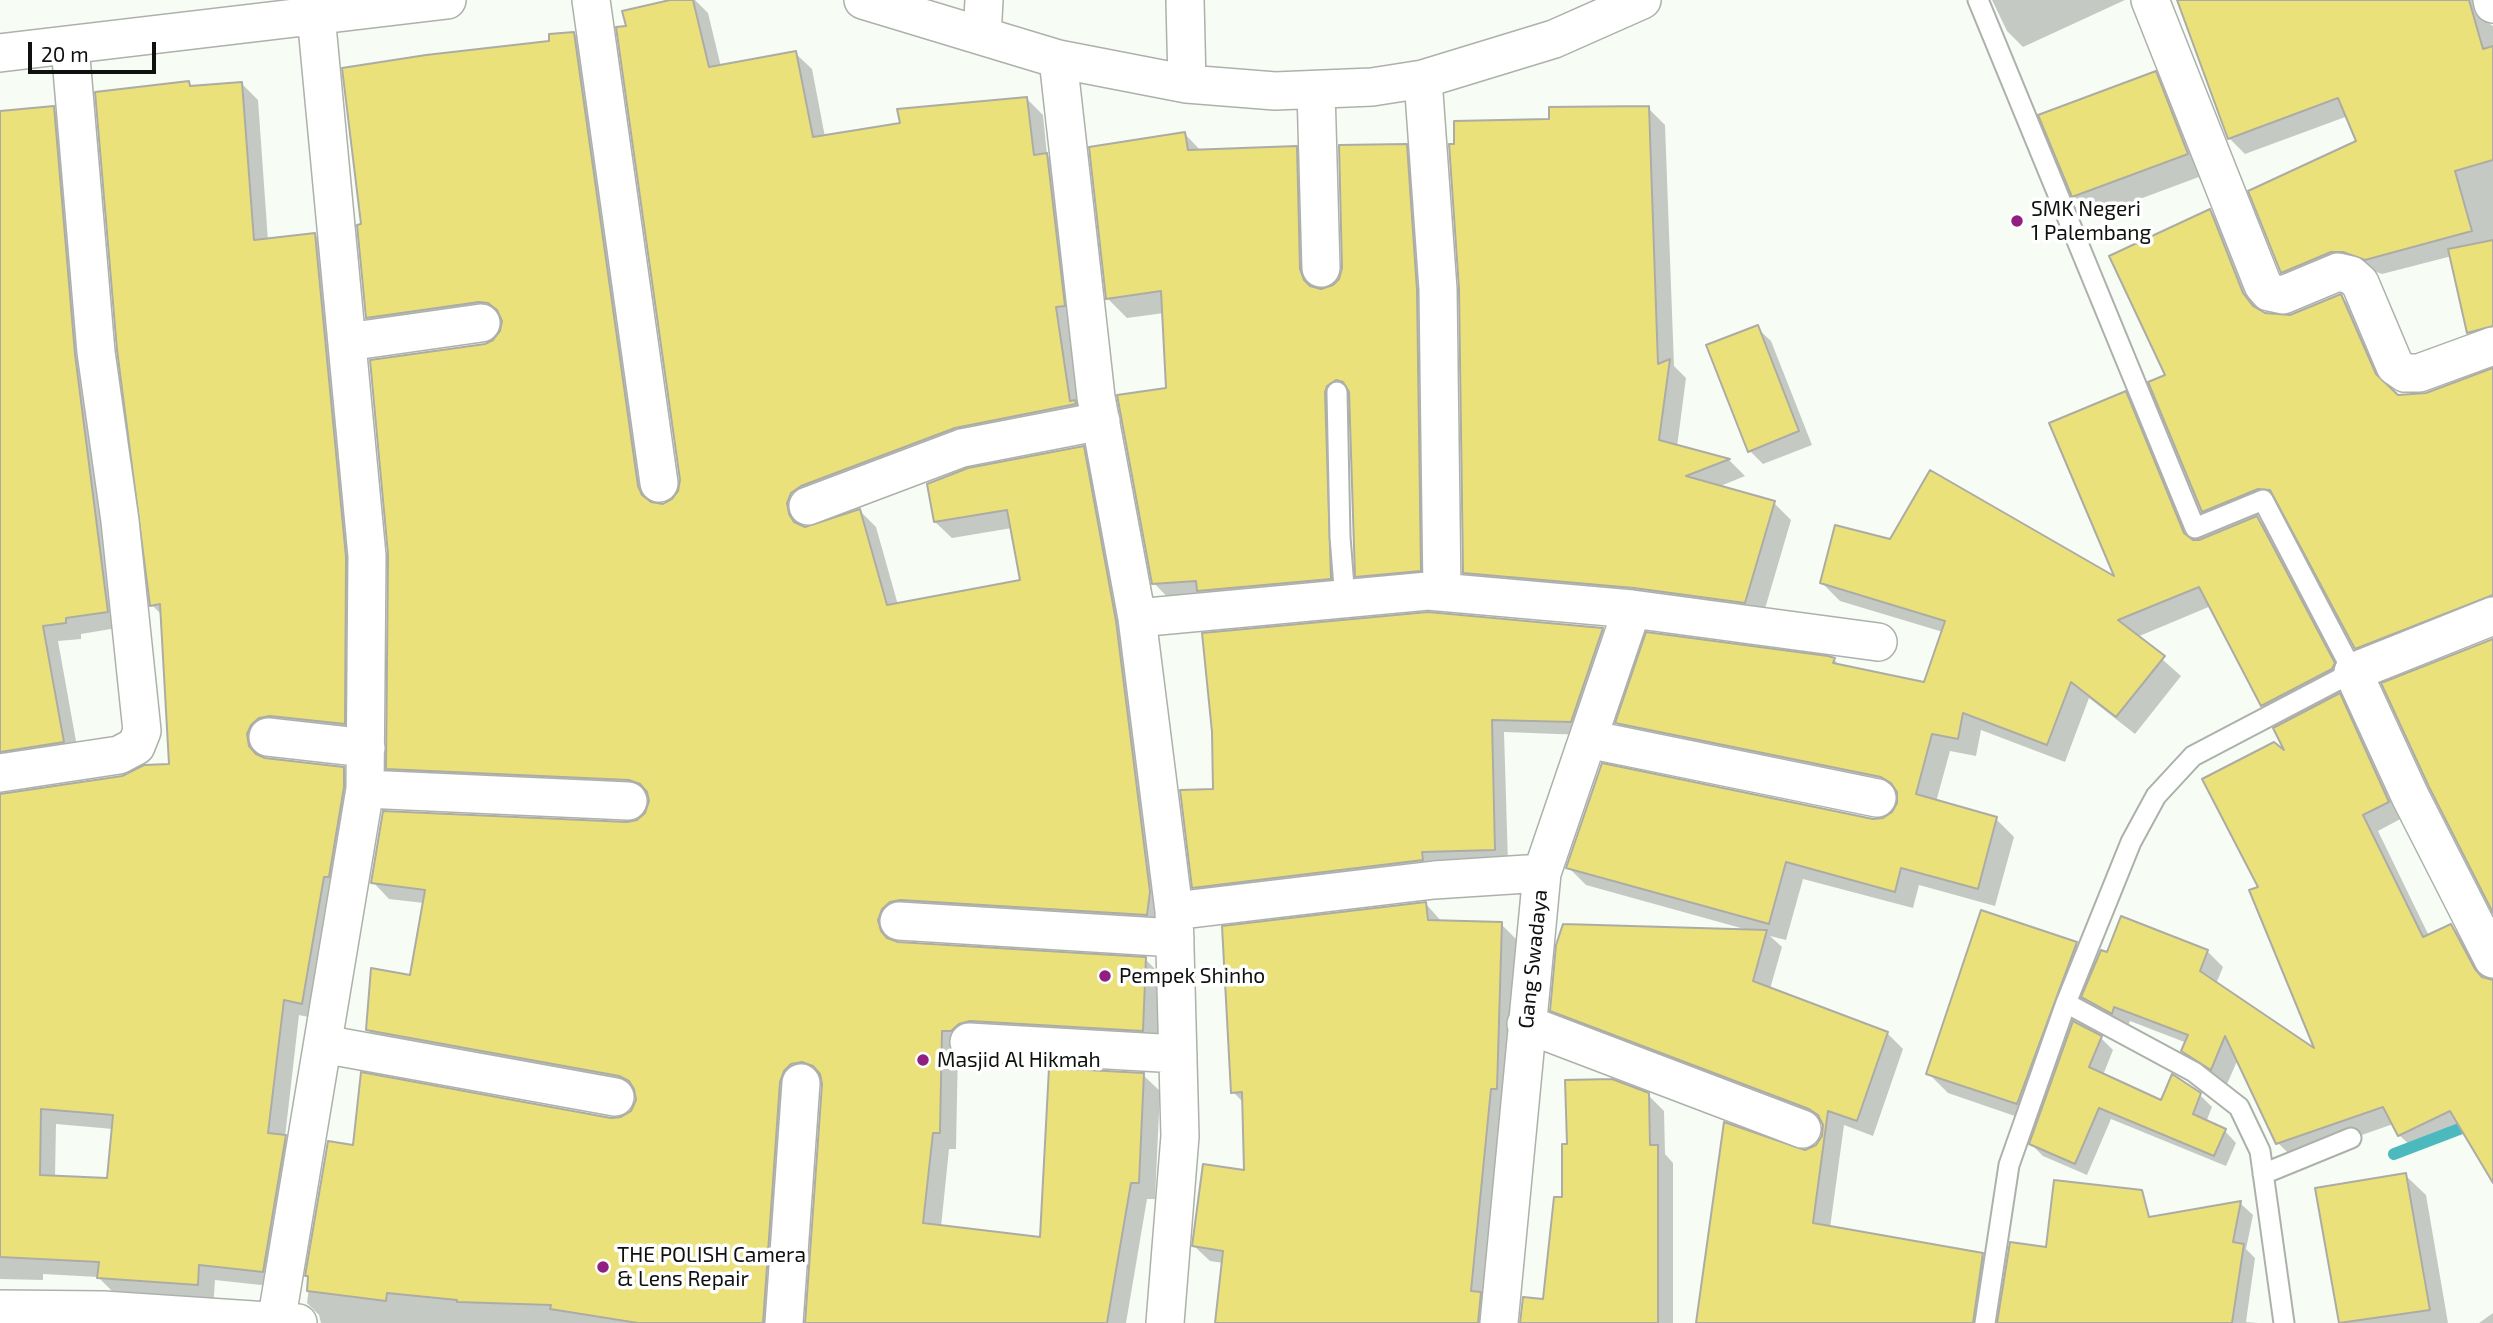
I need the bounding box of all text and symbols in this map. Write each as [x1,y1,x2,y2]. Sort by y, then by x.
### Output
scale bar [32,28,159,72]
text: 20 m [41,41,89,66]
place label: SMK Negeri 1 Palembang [2031,196,2151,246]
marker: SMK Negeri 1 Palembang [2009,213,2025,229]
street label: Gang Swadaya [1513,888,1553,1030]
place label: Pempek Shinho [1119,963,1265,989]
marker: Pempek Shinho [1097,968,1113,984]
place label: Masjid Al Hikmah [937,1047,1101,1073]
marker: Masjid Al Hikmah [915,1052,931,1068]
place label: THE POLISH Camera & Lens Repair [617,1242,806,1292]
marker: THE POLISH Camera & Lens Repair [595,1259,611,1275]

